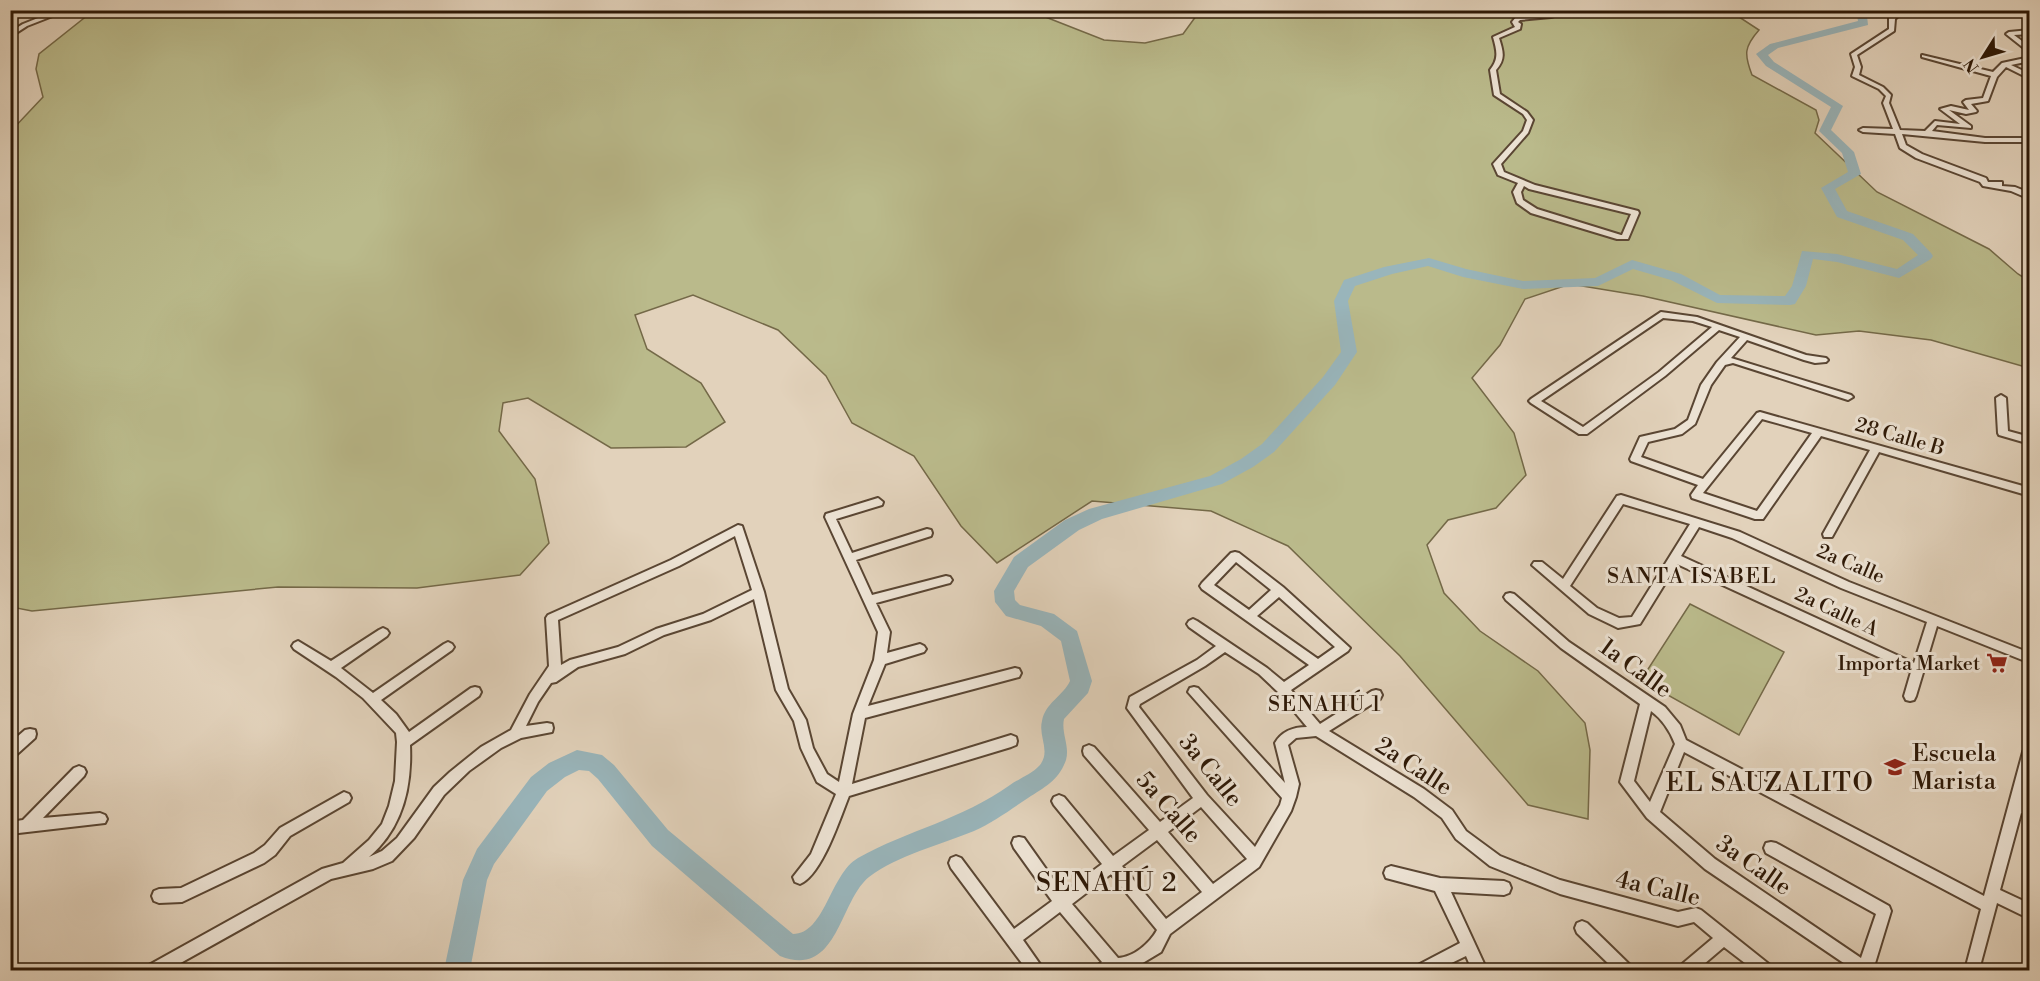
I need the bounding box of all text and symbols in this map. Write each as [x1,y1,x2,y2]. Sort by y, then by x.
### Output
north arrow [1953,27,2013,87]
text: N [1960,54,1984,76]
street label: 28 Calle B [1852,413,1947,462]
street label: 2a Calle [1813,539,1888,590]
district label: SANTA ISABEL [1607,564,1777,590]
street label: 2a Calle A [1791,582,1883,643]
street label: 1a Calle [1593,632,1678,705]
supermarket icon: Importa Market [1985,651,2009,675]
place label: Importa Market [1838,652,1980,677]
district label: SENAHÚ 1 [1268,689,1382,718]
street label: 3a Calle [1172,728,1249,813]
street label: 2a Calle [1369,731,1458,803]
place label: Escuela Marista [1912,739,1997,797]
school or university icon: Escuela Marista [1883,755,1907,779]
street label: 5a Calle [1129,766,1208,850]
district label: EL SAUZALITO [1666,767,1874,799]
street label: 3a Calle [1710,829,1797,903]
district label: SENAHÚ 2 [1036,865,1178,899]
street label: 4a Calle [1612,865,1703,913]

